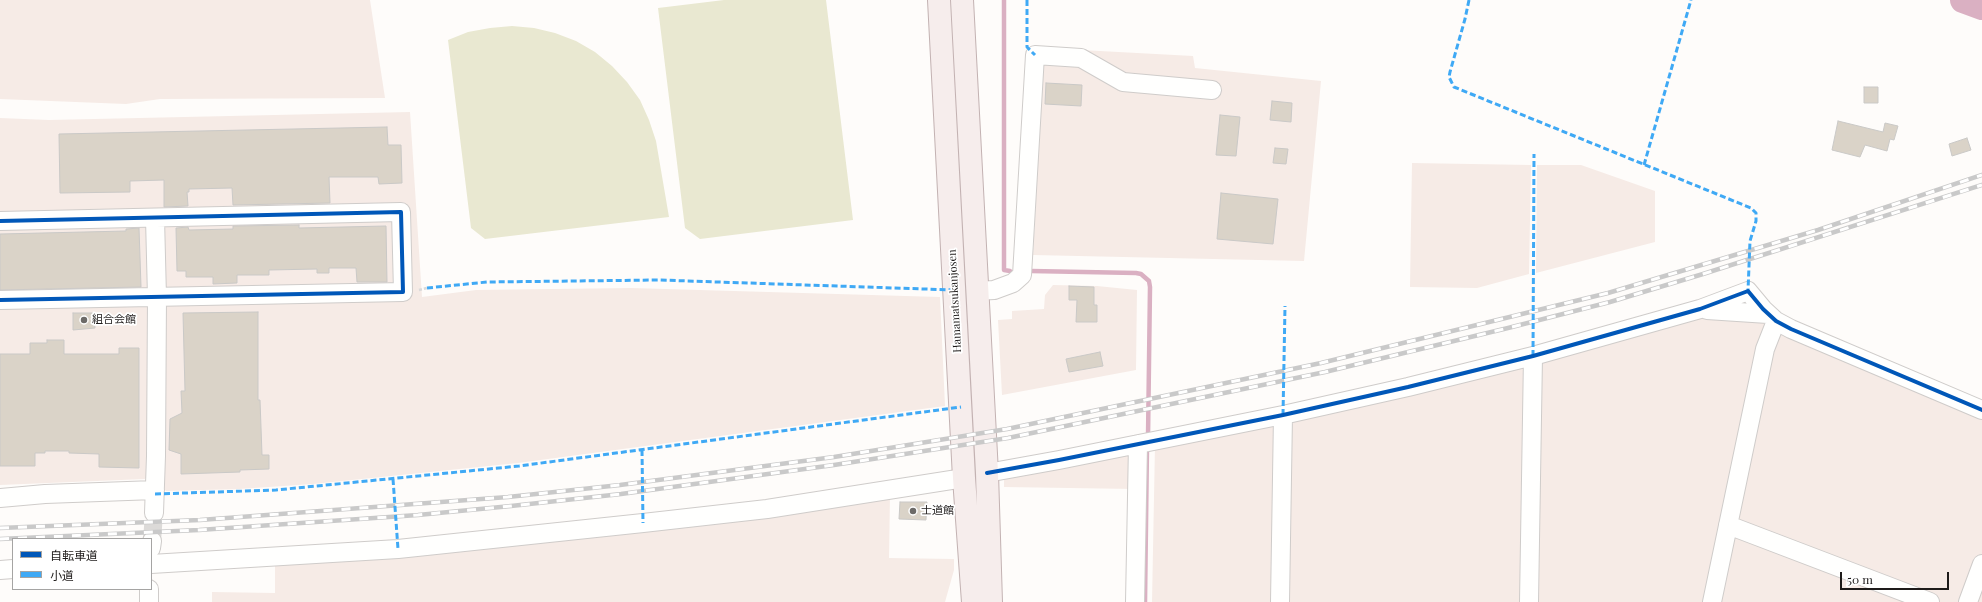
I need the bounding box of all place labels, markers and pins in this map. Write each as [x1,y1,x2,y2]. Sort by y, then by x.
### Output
place label: 組合会館 [92,313,136,327]
marker: 組合会館 [79,315,89,325]
place label: 士道館 [921,504,954,518]
marker: 士道館 [908,506,918,516]

